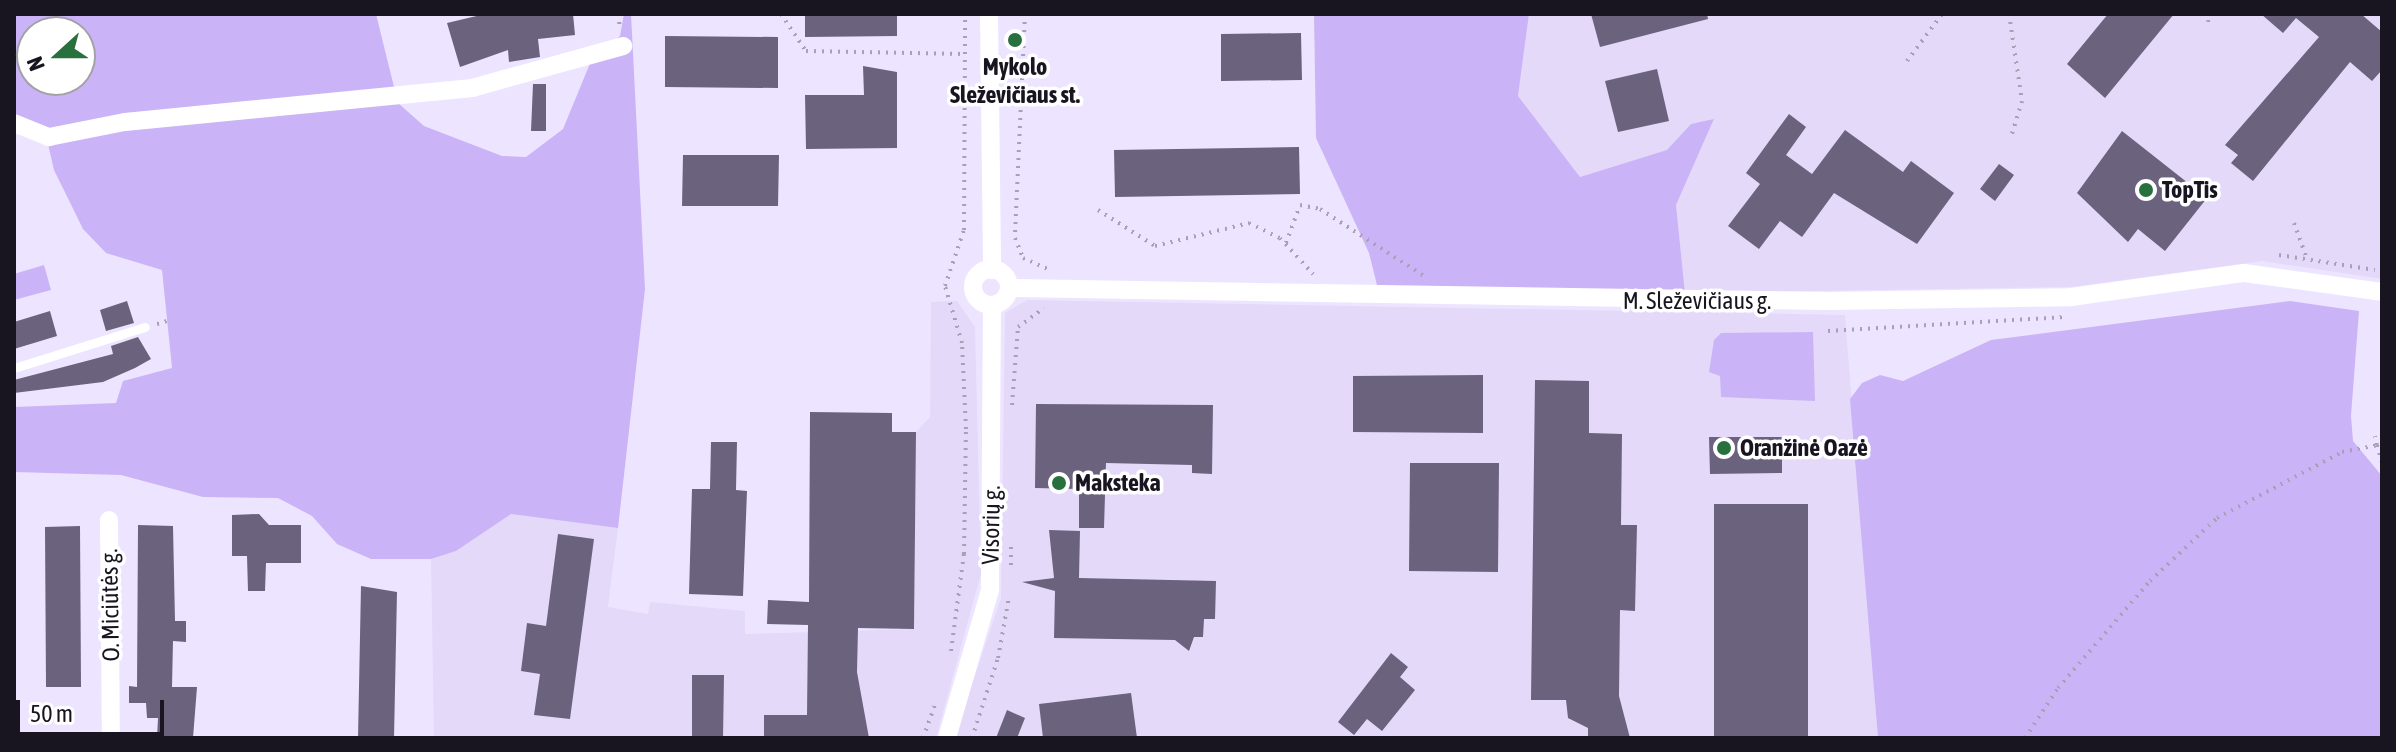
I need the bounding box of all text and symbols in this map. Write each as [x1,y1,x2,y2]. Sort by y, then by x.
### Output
north arrow [16,16,96,96]
marker: Mykolo Sleževičiaus st. [1006,31,1024,49]
text: N [21,53,50,75]
place label: Mykolo Sleževičiaus st. [950,53,1080,109]
place label: TopTis [2162,176,2218,204]
marker: TopTis [2137,181,2155,199]
street label: M. Sleževičiaus g. [1623,287,1771,315]
place label: Oranžinė Oazė [1740,434,1868,462]
marker: Oranžinė Oazė [1715,439,1733,457]
place label: Maksteka [1075,469,1161,497]
marker: Maksteka [1050,474,1068,492]
street label: Visorių g. [976,485,1006,565]
street label: O. Miciūtės g. [95,548,125,662]
scale bar [20,684,168,734]
text: 50 m [30,700,73,727]

